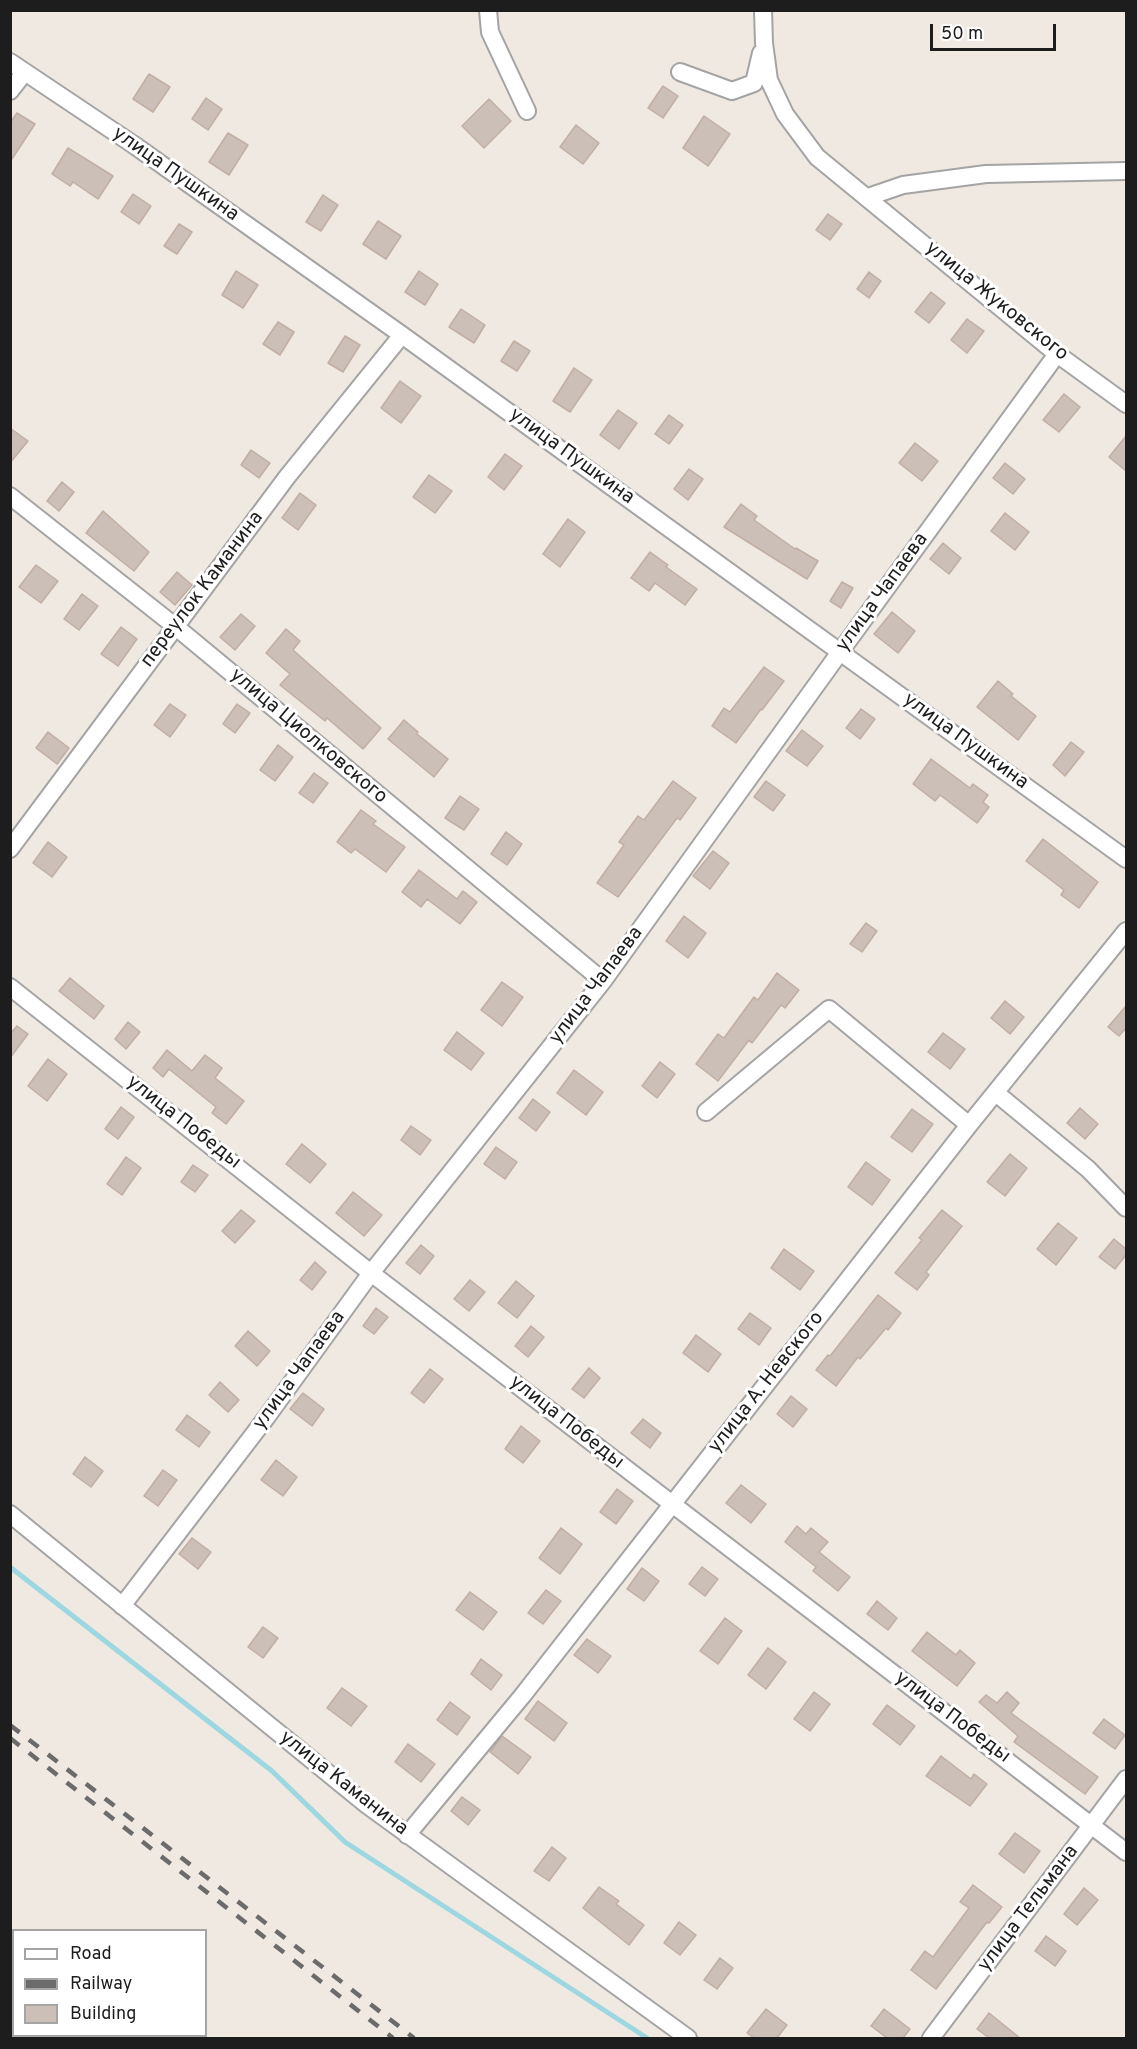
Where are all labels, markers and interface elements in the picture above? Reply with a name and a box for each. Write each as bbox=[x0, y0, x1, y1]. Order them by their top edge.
scale bar bbox=[933, 12, 1059, 50]
text: 50 m bbox=[941, 23, 983, 46]
street label: улица Пушкина bbox=[107, 122, 243, 228]
street label: улица Жуковского bbox=[920, 237, 1072, 367]
street label: улица Пушкина bbox=[504, 404, 638, 510]
street label: переулок Каманина bbox=[137, 507, 269, 673]
street label: улица Чапаева bbox=[832, 529, 934, 657]
street label: улица Циолковского bbox=[224, 664, 392, 810]
street label: улица Пушкина bbox=[898, 689, 1032, 795]
street label: улица Чапаева bbox=[545, 922, 649, 1050]
street label: улица Победы bbox=[121, 1071, 245, 1175]
street label: улица Чапаева bbox=[249, 1307, 351, 1435]
street label: улица А. Невского bbox=[704, 1307, 830, 1459]
street label: улица Победы bbox=[504, 1371, 628, 1475]
street label: улица Победы bbox=[889, 1667, 1015, 1769]
street label: улица Каманина bbox=[274, 1726, 412, 1842]
street label: улица Тельмана bbox=[974, 1841, 1084, 1977]
legend bbox=[12, 1929, 207, 2037]
text: Road bbox=[70, 1943, 112, 1966]
text: Railway bbox=[70, 1973, 132, 1996]
text: Building bbox=[70, 2003, 136, 2026]

